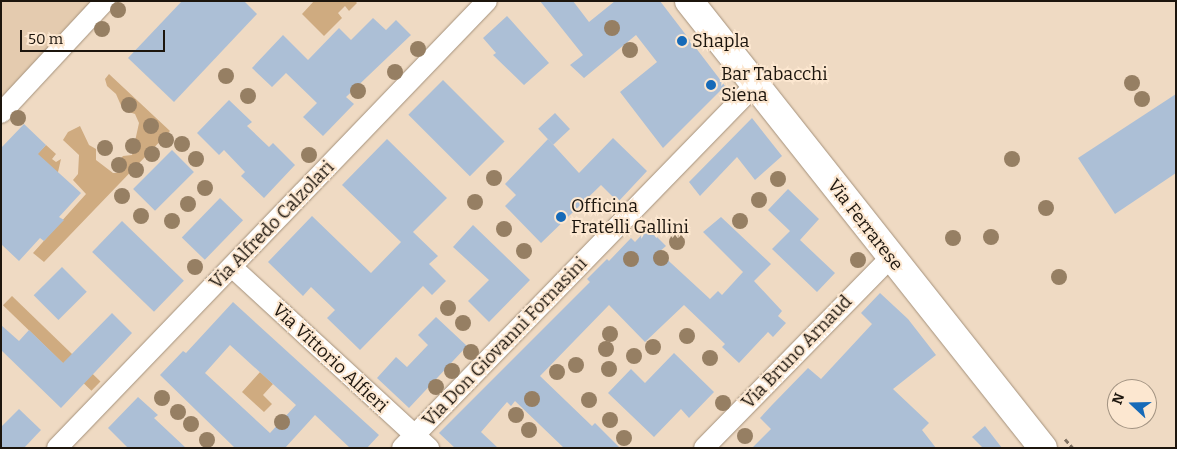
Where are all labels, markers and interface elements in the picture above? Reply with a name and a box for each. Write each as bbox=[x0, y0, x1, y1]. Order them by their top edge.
scale bar bbox=[22, 20, 168, 52]
text: 50 m bbox=[28, 30, 63, 48]
place label: Shapla bbox=[692, 30, 749, 52]
marker: Shapla bbox=[676, 35, 688, 47]
place label: Bar Tabacchi Siena bbox=[721, 64, 828, 106]
marker: Bar Tabacchi Siena bbox=[705, 79, 717, 91]
street label: Via Alfredo Calzolari bbox=[205, 156, 339, 294]
street label: Via Ferrarese bbox=[823, 175, 907, 275]
place label: Officina Fratelli Gallini bbox=[571, 196, 689, 238]
marker: Officina Fratelli Gallini bbox=[555, 211, 567, 223]
street label: Via Don Giovanni Fornasini bbox=[418, 253, 592, 431]
street label: Via Bruno Arnaud bbox=[737, 291, 857, 413]
street label: Via Vittorio Alfieri bbox=[268, 299, 392, 417]
north arrow bbox=[1107, 379, 1157, 429]
text: N bbox=[1109, 391, 1128, 407]

